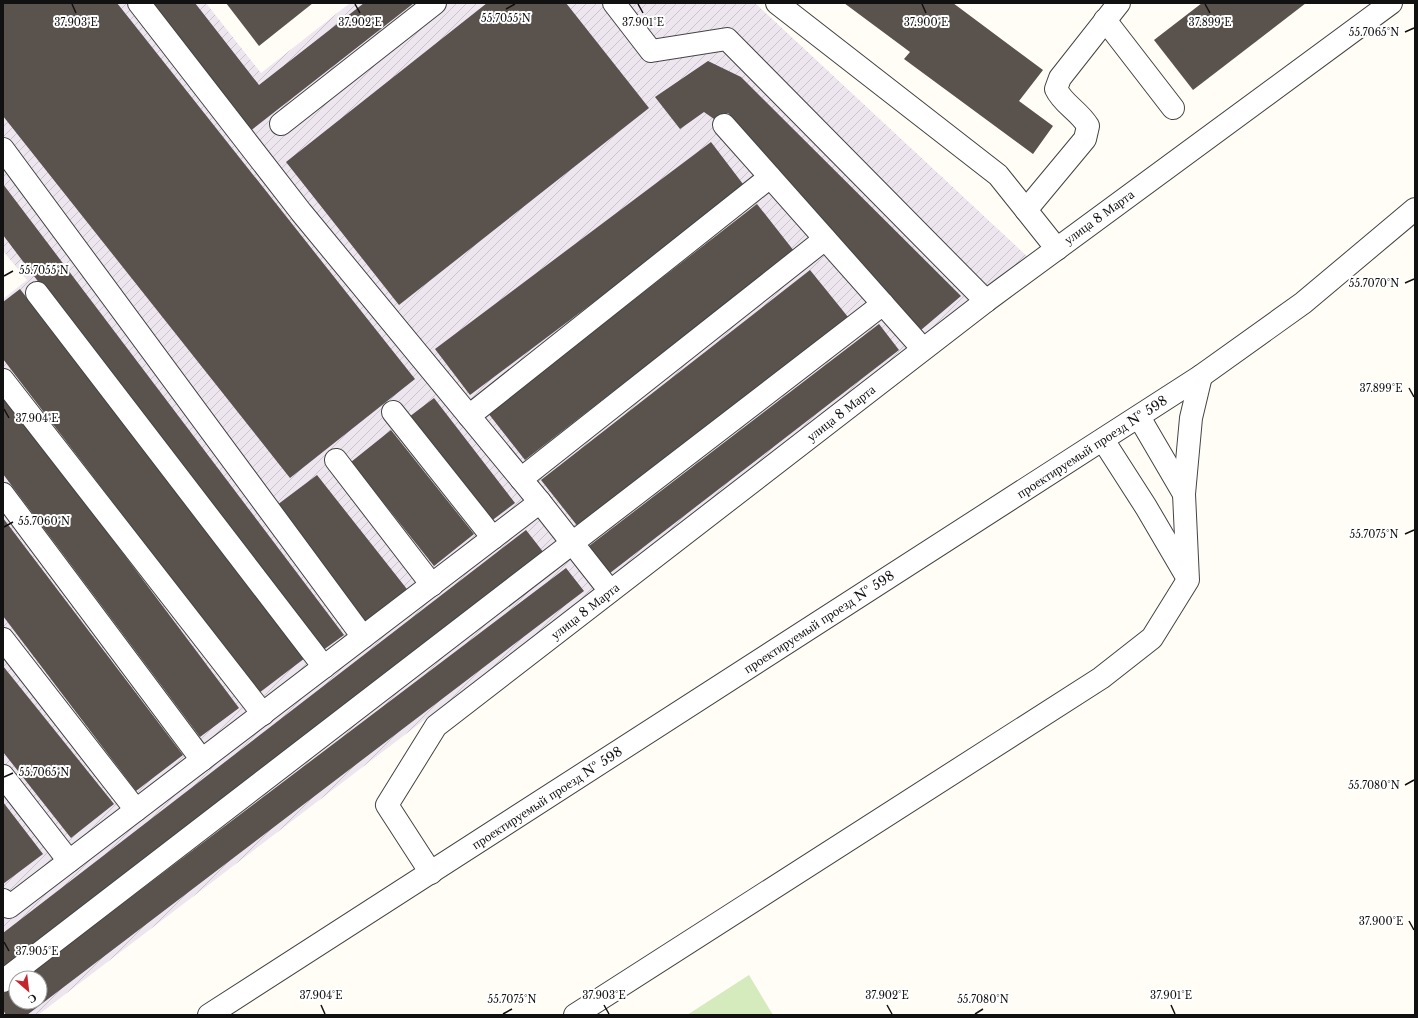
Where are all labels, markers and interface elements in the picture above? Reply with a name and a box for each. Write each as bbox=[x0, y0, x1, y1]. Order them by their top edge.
text: 55.7055°N bbox=[481, 12, 531, 25]
text: 37.903°E bbox=[54, 16, 98, 29]
text: 37.902°E bbox=[338, 16, 382, 29]
text: 37.901°E bbox=[622, 16, 664, 29]
text: 37.900°E bbox=[904, 16, 948, 29]
text: 37.899°E bbox=[1189, 16, 1231, 29]
text: 55.7065°N bbox=[1349, 26, 1399, 39]
street label: улица 8 Марта bbox=[1061, 186, 1138, 248]
text: 55.7055°N bbox=[19, 264, 69, 277]
text: 55.7070°N bbox=[1349, 277, 1399, 290]
street label: улица 8 Марта bbox=[803, 381, 879, 445]
text: 37.899°E bbox=[1360, 382, 1402, 395]
street label: проектируемый проезд № 598 bbox=[1014, 392, 1171, 502]
text: 37.904°E bbox=[15, 412, 59, 425]
text: 55.7060°N bbox=[18, 515, 70, 528]
text: 55.7075°N bbox=[1350, 528, 1399, 541]
street label: проектируемый проезд № 598 bbox=[741, 567, 898, 677]
street label: улица 8 Марта bbox=[547, 579, 623, 643]
street label: проектируемый проезд № 598 bbox=[469, 743, 626, 853]
text: 55.7065°N bbox=[19, 766, 69, 779]
text: 55.7080°N bbox=[1348, 779, 1400, 792]
text: 37.900°E bbox=[1359, 915, 1403, 928]
text: 37.905°E bbox=[15, 945, 59, 958]
north arrow bbox=[8, 970, 48, 1010]
text: 37.904°E bbox=[299, 989, 343, 1002]
text: 37.903°E bbox=[582, 989, 626, 1002]
text: 37.902°E bbox=[865, 989, 909, 1002]
text: 37.901°E bbox=[1150, 989, 1192, 1002]
text: С bbox=[26, 991, 39, 1007]
text: 55.7075°N bbox=[488, 993, 537, 1006]
text: 55.7080°N bbox=[957, 993, 1009, 1006]

